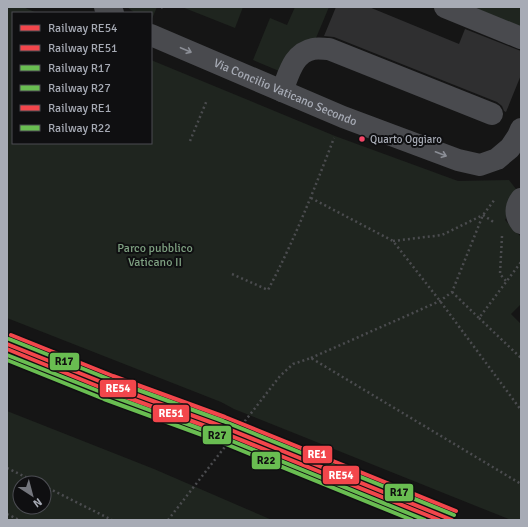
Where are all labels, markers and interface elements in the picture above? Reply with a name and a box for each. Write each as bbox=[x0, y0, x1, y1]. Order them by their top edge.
legend bbox=[12, 12, 152, 144]
text: Railway RE54 bbox=[48, 21, 118, 36]
text: Railway RE51 bbox=[48, 41, 118, 56]
one-way arrow bbox=[180, 47, 192, 54]
street label: Via Concilio Vaticano Secondo bbox=[211, 56, 359, 130]
text: Railway R17 bbox=[48, 61, 111, 76]
text: Railway R27 bbox=[48, 81, 111, 96]
text: Railway RE1 bbox=[48, 101, 111, 116]
text: Railway R22 bbox=[48, 121, 111, 136]
place label: Quarto Oggiaro bbox=[370, 133, 442, 146]
marker: Quarto Oggiaro bbox=[357, 134, 367, 144]
one-way arrow bbox=[435, 150, 447, 158]
park label: Parco pubblico Vaticano II bbox=[117, 241, 193, 270]
line badge: R17 bbox=[49, 352, 80, 371]
text: R17 bbox=[55, 355, 73, 368]
line badge: RE54 bbox=[99, 379, 137, 398]
text: RE54 bbox=[106, 382, 131, 395]
line badge: RE51 bbox=[152, 404, 190, 423]
text: RE51 bbox=[159, 407, 184, 420]
line badge: R27 bbox=[202, 425, 232, 445]
text: R27 bbox=[208, 429, 226, 442]
line badge: RE1 bbox=[302, 445, 333, 464]
text: RE1 bbox=[307, 448, 327, 461]
line badge: R22 bbox=[251, 451, 281, 470]
text: R22 bbox=[257, 454, 275, 467]
line badge: RE54 bbox=[322, 465, 360, 485]
text: RE54 bbox=[329, 469, 354, 482]
north arrow bbox=[12, 475, 52, 515]
line badge: R17 bbox=[384, 483, 414, 502]
text: R17 bbox=[390, 486, 408, 499]
text: N bbox=[31, 495, 45, 510]

